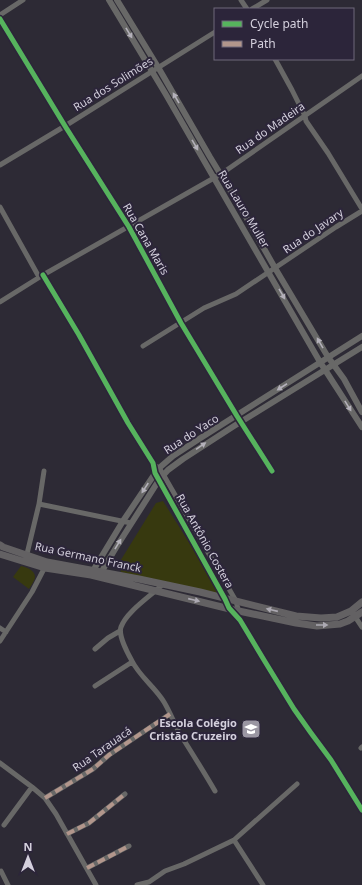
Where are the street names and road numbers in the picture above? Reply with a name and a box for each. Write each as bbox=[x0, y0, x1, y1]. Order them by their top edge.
street label: Rua dos Solimões bbox=[70, 53, 155, 114]
street label: Rua do Madeira bbox=[232, 98, 307, 157]
street label: Rua Lauro Muller bbox=[215, 167, 274, 251]
street label: Rua Cana Maris bbox=[120, 200, 173, 277]
street label: Rua do Javary bbox=[279, 205, 346, 256]
street label: Rua do Yaco bbox=[160, 410, 221, 457]
street label: Rua Antônio Costera bbox=[173, 491, 238, 591]
street label: Rua Germano Franck bbox=[34, 538, 143, 575]
street label: Rua Tarauacá bbox=[69, 723, 134, 775]

